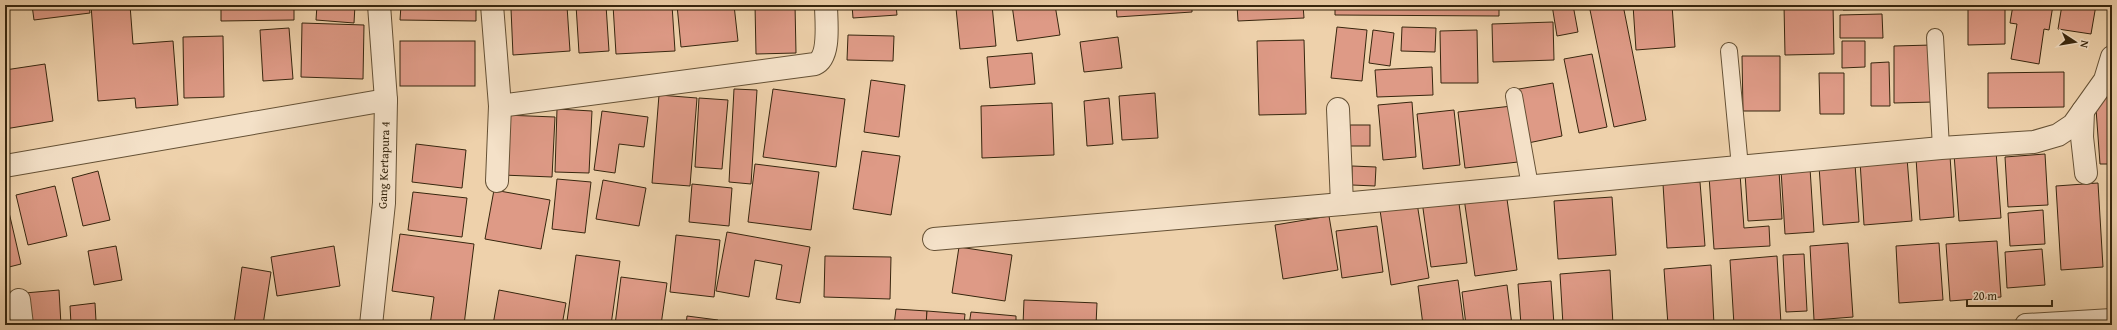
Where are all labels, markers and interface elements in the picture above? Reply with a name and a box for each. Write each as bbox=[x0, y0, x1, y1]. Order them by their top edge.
north arrow bbox=[2055, 22, 2095, 62]
text: N bbox=[2076, 39, 2093, 50]
street label: Gang Kertapura 4 bbox=[373, 121, 394, 209]
scale bar bbox=[1967, 282, 2052, 308]
text: 20 m bbox=[1973, 287, 1997, 304]

